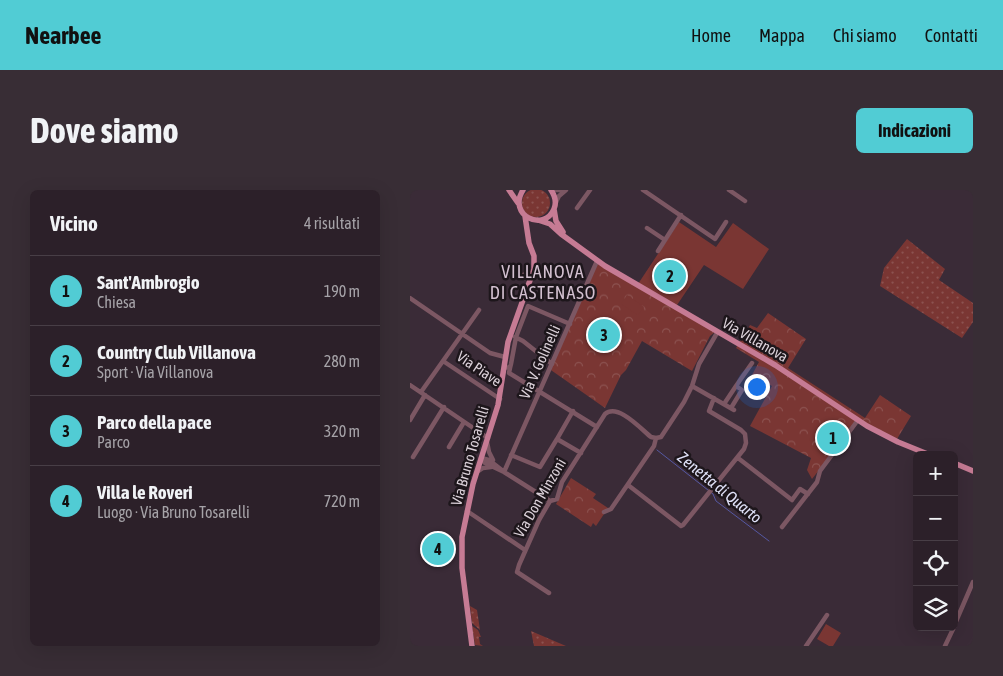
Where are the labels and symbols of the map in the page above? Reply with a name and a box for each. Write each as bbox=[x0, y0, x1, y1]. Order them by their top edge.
pin: 2 bbox=[654, 257, 686, 295]
district label: VILLANOVA DI CASTENASO bbox=[490, 261, 596, 303]
street label: Via Villanova bbox=[719, 314, 791, 365]
pin: 3 bbox=[588, 316, 620, 354]
street label: Via V. Golinelli bbox=[516, 322, 563, 401]
street label: Via Piave bbox=[454, 348, 505, 390]
your location bbox=[744, 374, 770, 400]
street label: Via Bruno Tosarelli bbox=[447, 404, 492, 508]
pin: 1 bbox=[817, 419, 849, 457]
water label: Zenetta di Quarto bbox=[674, 448, 766, 526]
street label: Via Don Minzoni bbox=[510, 455, 569, 540]
pin: 4 bbox=[422, 530, 454, 568]

